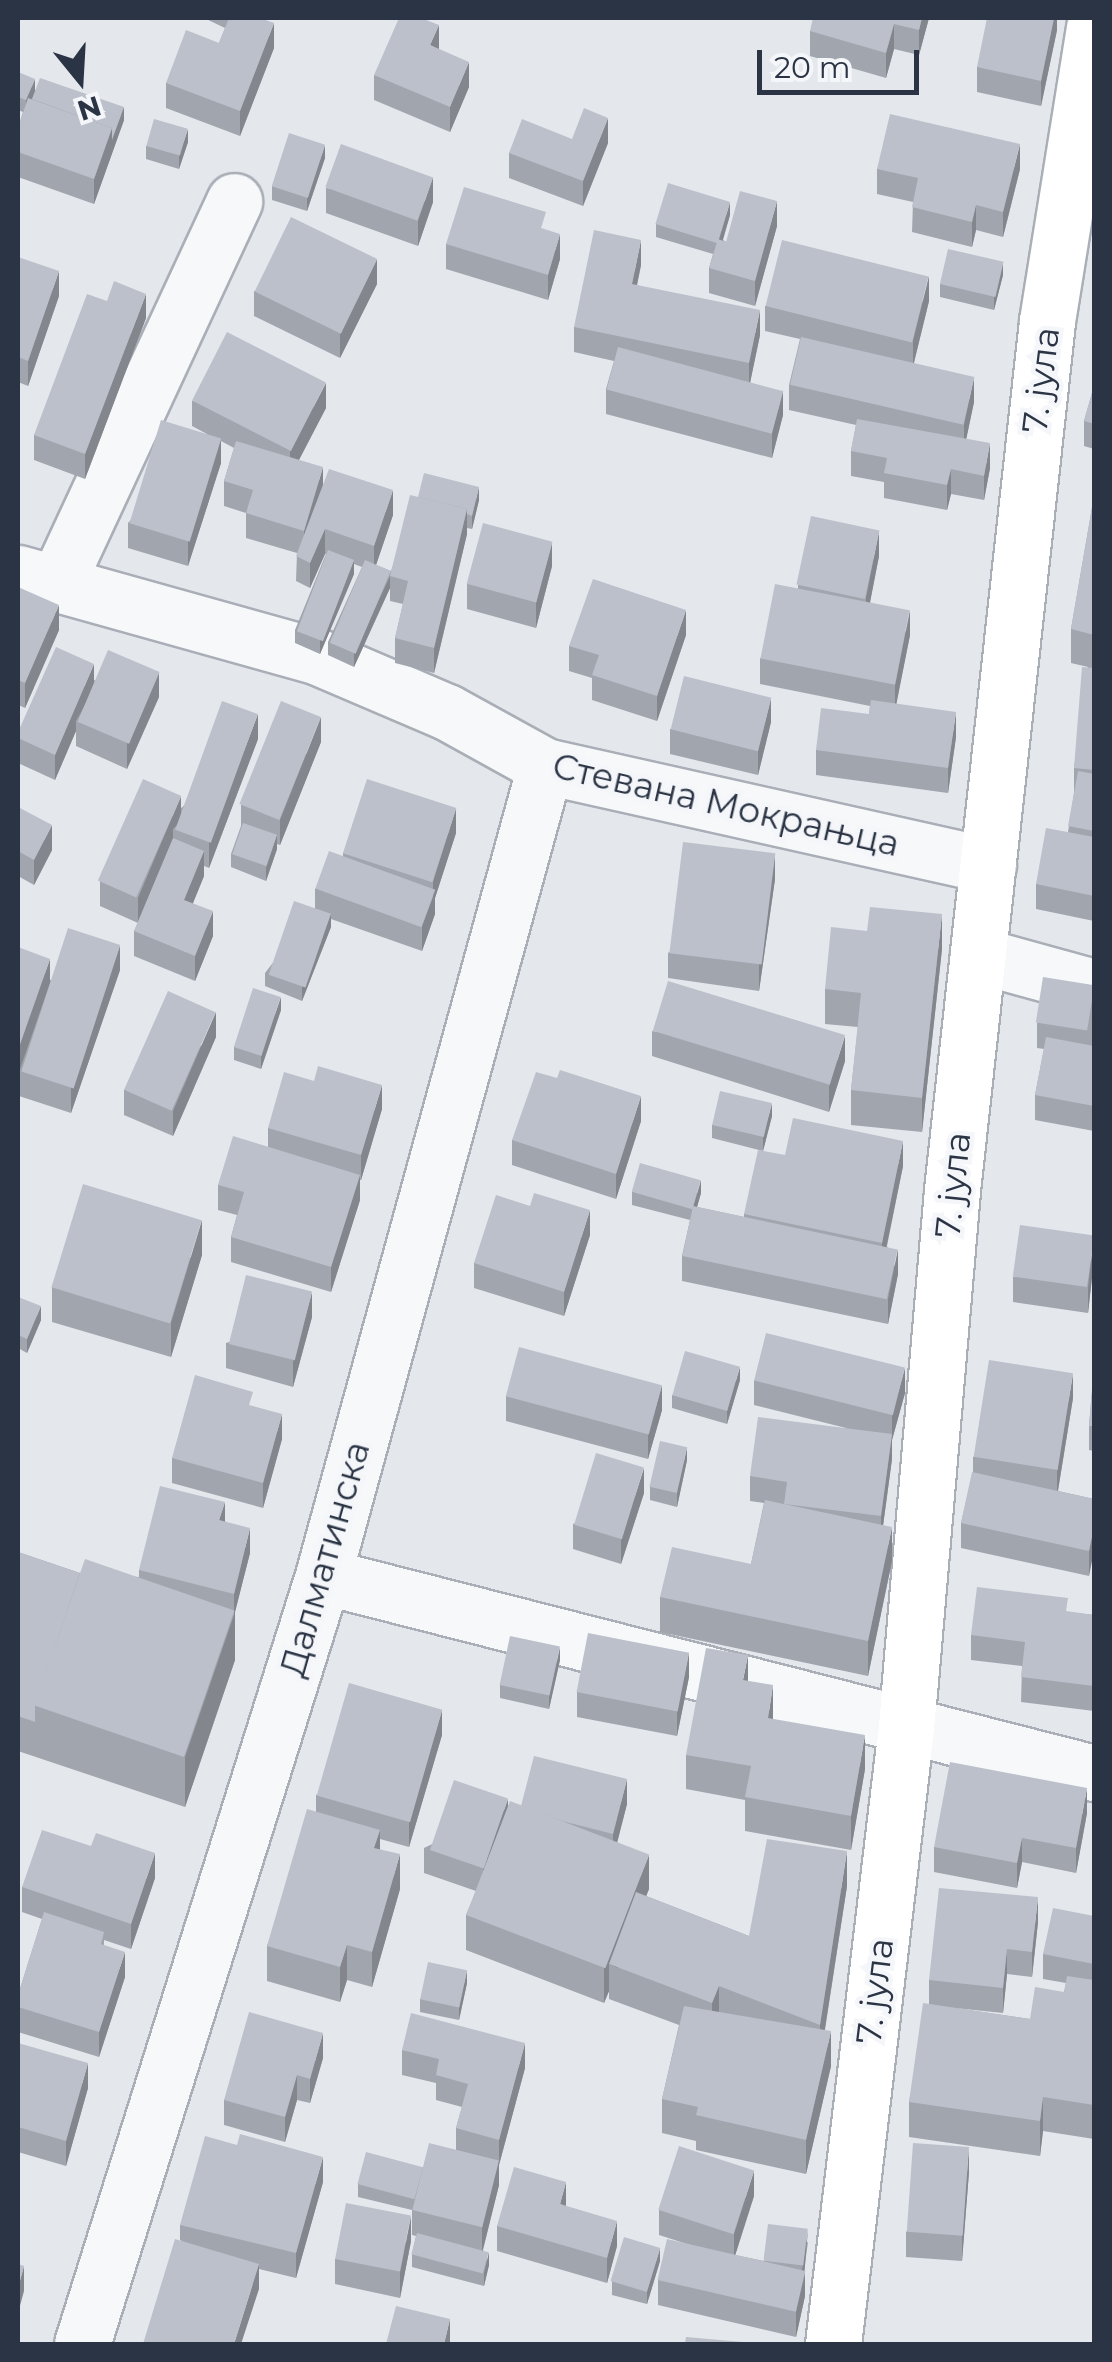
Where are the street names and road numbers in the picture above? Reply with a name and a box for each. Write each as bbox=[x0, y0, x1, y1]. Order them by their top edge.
street label: 7. јула bbox=[1014, 325, 1068, 435]
street label: Стевана Мокрањца bbox=[548, 745, 904, 865]
street label: 7. јула bbox=[927, 1130, 979, 1240]
street label: Далматинска bbox=[271, 1437, 379, 1681]
street label: 7. јула bbox=[848, 1936, 902, 2046]

